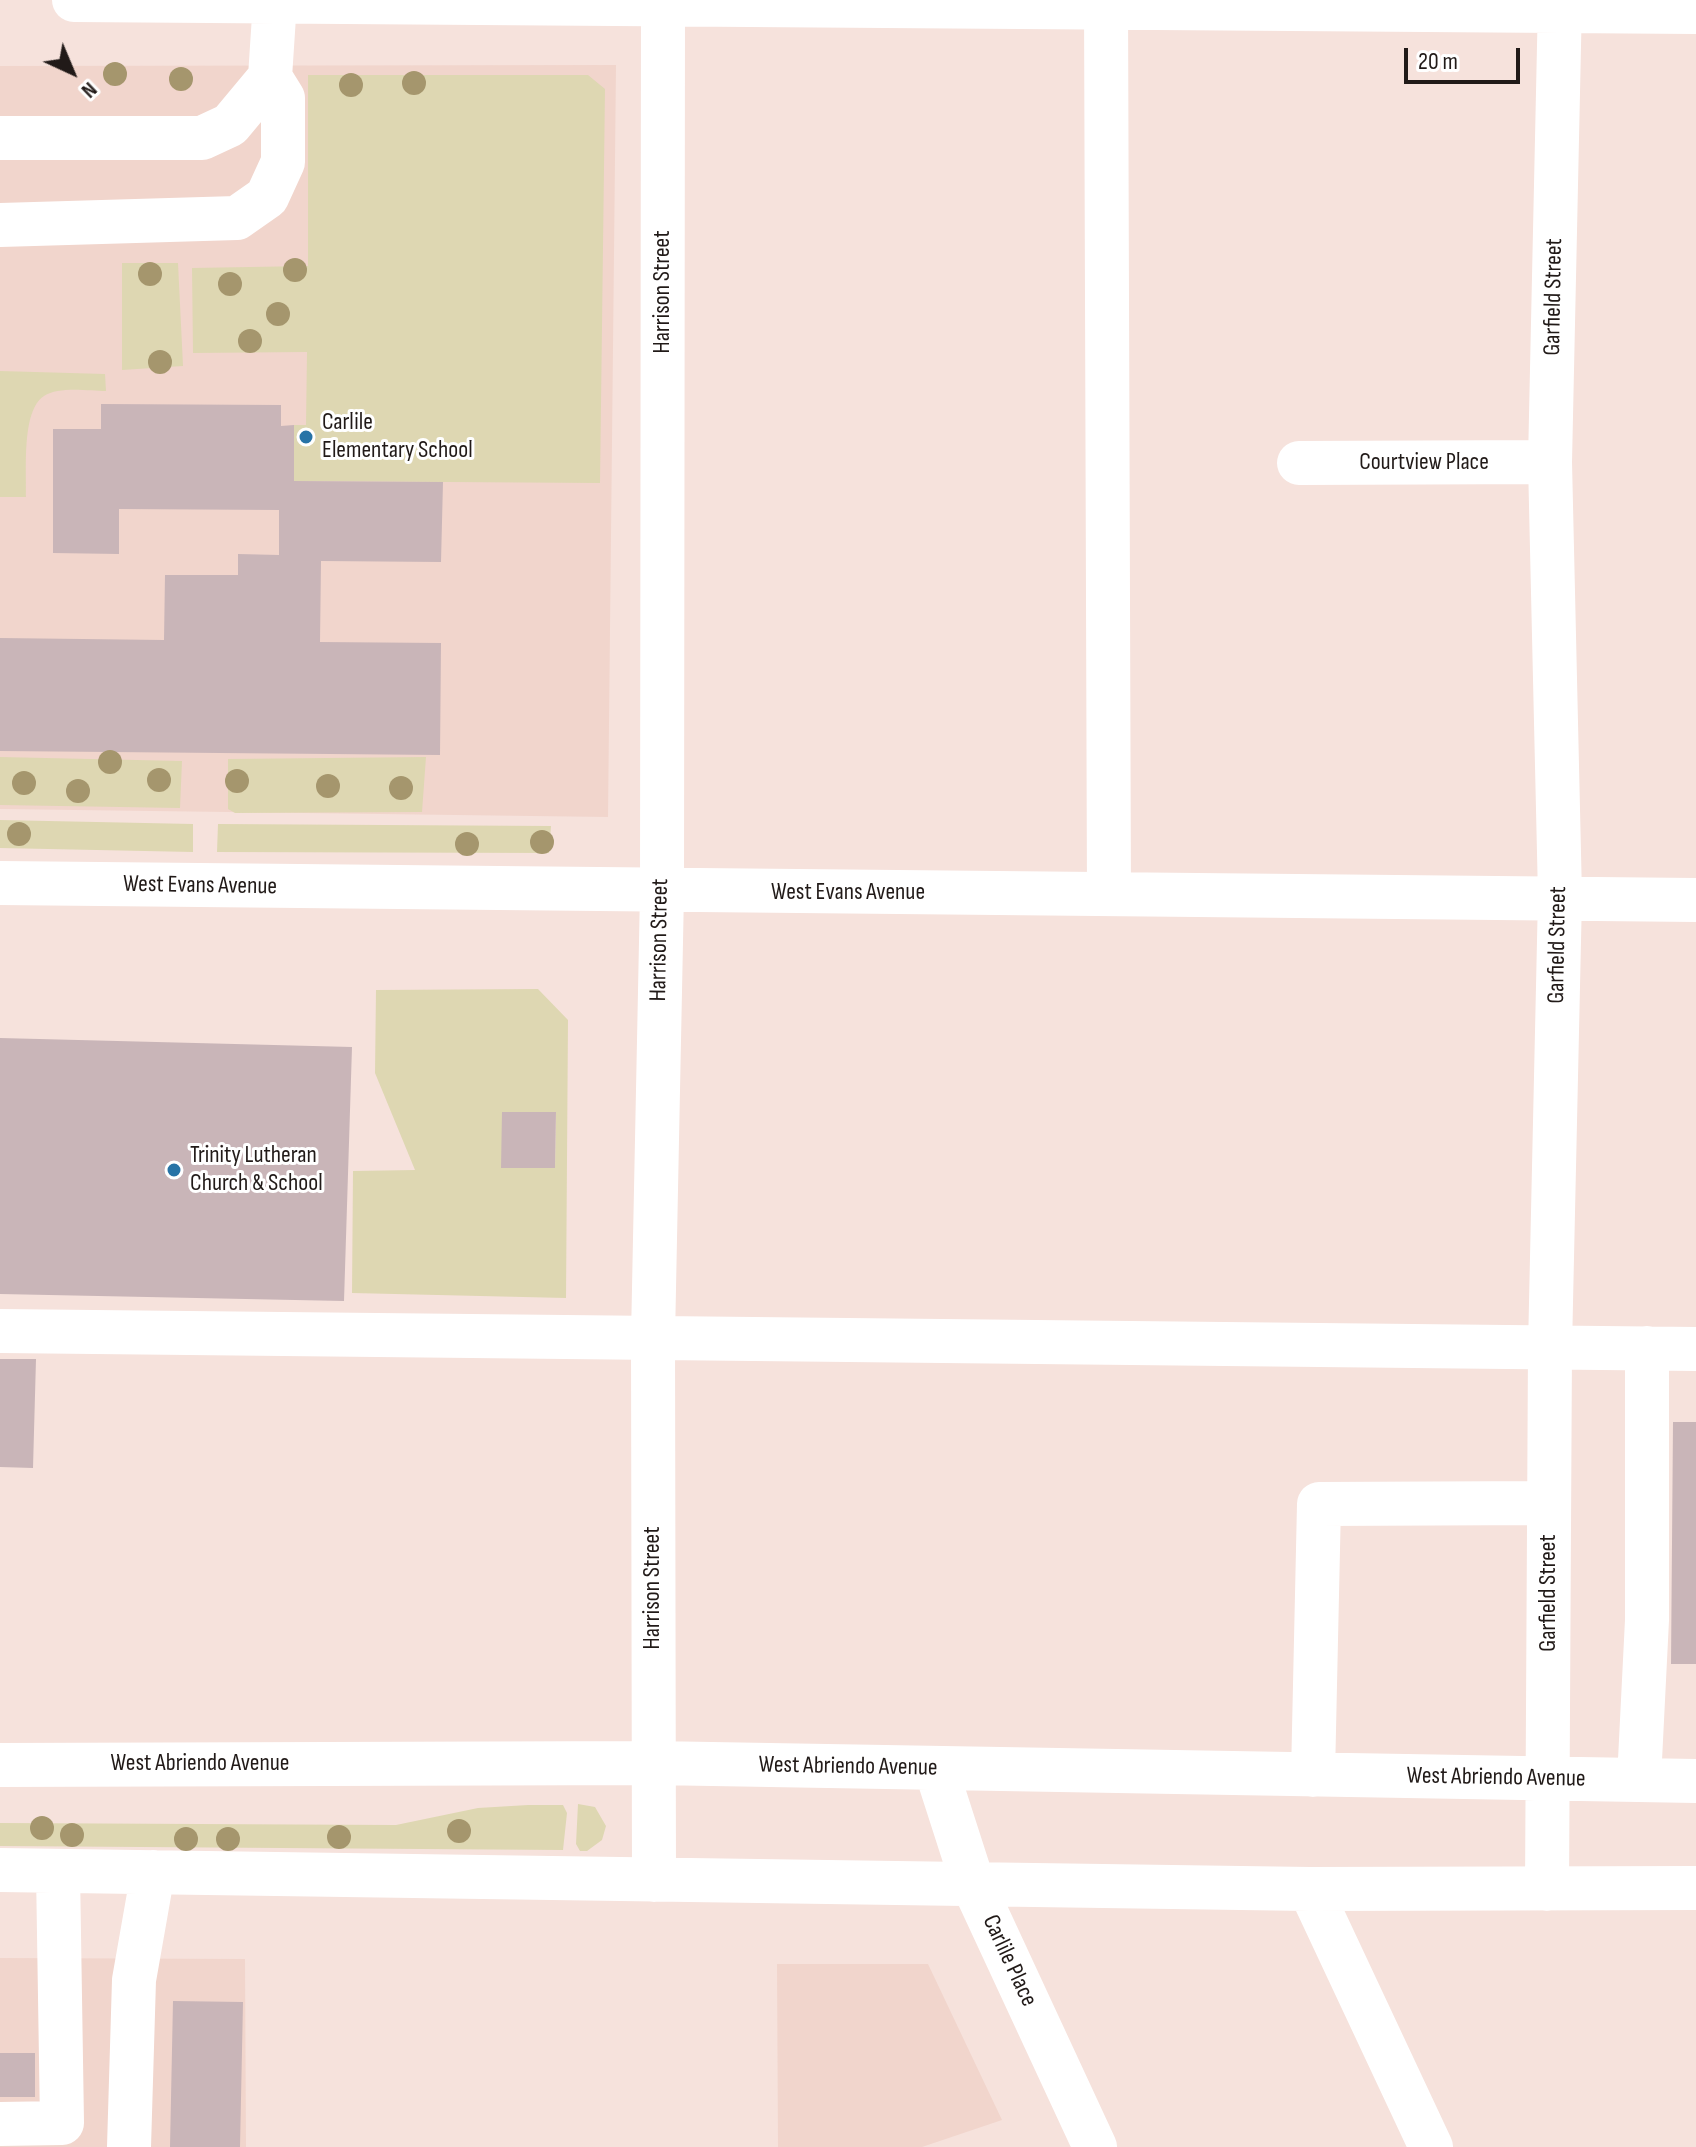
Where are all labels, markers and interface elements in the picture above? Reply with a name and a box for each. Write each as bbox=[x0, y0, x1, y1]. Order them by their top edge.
north arrow bbox=[32, 32, 112, 112]
scale bar bbox=[1408, 32, 1524, 82]
text: 20 m bbox=[1418, 47, 1458, 76]
text: N bbox=[75, 76, 103, 103]
street label: Harrison Street bbox=[649, 231, 677, 353]
street label: Garfield Street bbox=[1539, 238, 1569, 356]
place label: Carlile Elementary School bbox=[322, 409, 473, 465]
marker: Carlile Elementary School bbox=[297, 428, 315, 446]
street label: Courtview Place bbox=[1359, 449, 1489, 477]
street label: West Evans Avenue bbox=[123, 870, 277, 902]
street label: Harrison Street bbox=[645, 878, 675, 1002]
street label: West Evans Avenue bbox=[771, 879, 925, 907]
street label: Garfield Street bbox=[1543, 886, 1573, 1004]
place label: Trinity Lutheran Church & School bbox=[190, 1142, 323, 1198]
marker: Trinity Lutheran Church & School bbox=[165, 1161, 183, 1179]
street label: Harrison Street bbox=[639, 1527, 667, 1649]
street label: Garfield Street bbox=[1535, 1534, 1563, 1652]
street label: West Abriendo Avenue bbox=[111, 1750, 289, 1778]
street label: West Abriendo Avenue bbox=[758, 1751, 938, 1783]
street label: West Abriendo Avenue bbox=[1406, 1762, 1586, 1794]
street label: Carlile Place bbox=[975, 1911, 1043, 2011]

